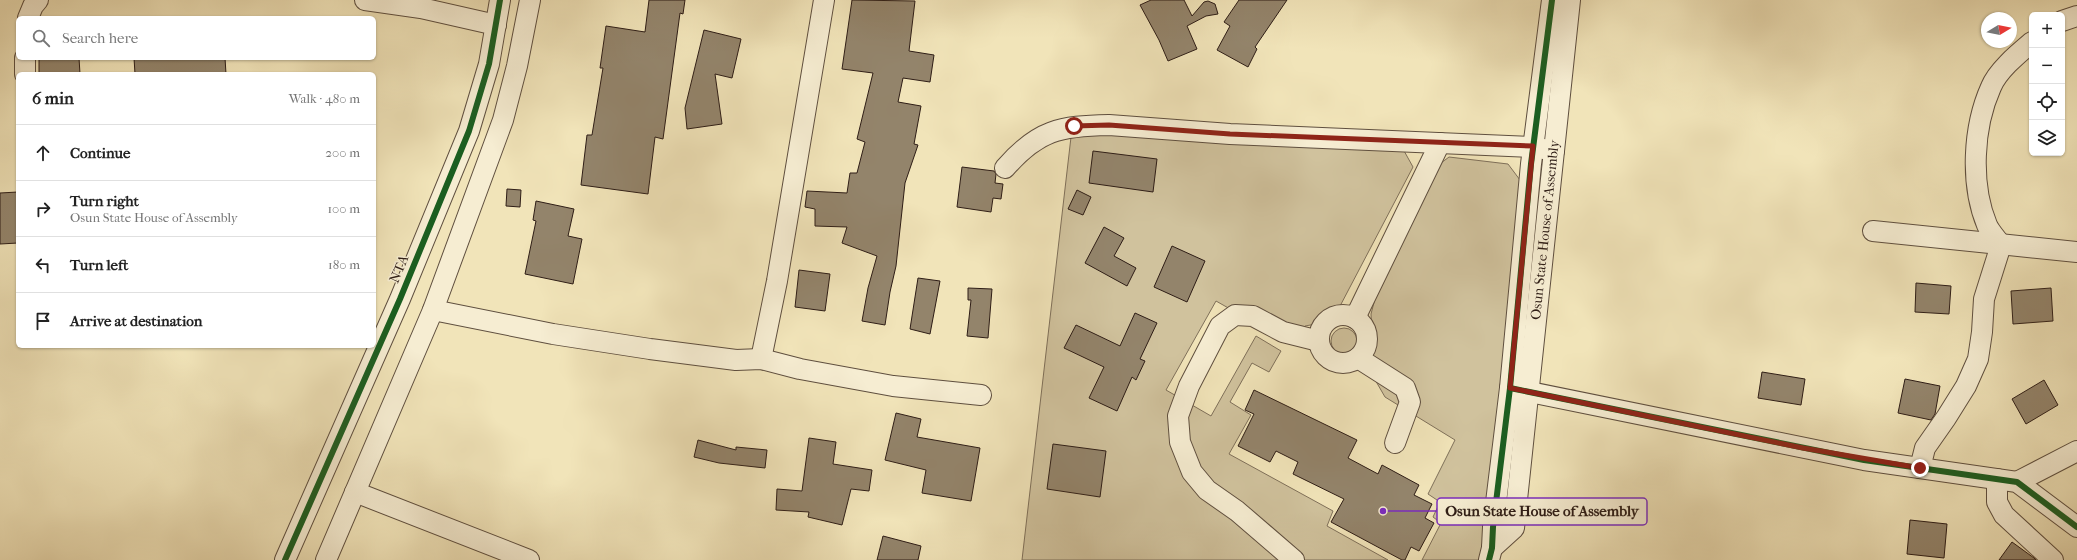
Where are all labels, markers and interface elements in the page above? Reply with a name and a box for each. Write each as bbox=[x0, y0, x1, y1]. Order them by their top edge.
north arrow bbox=[1981, 12, 2017, 48]
map controls bbox=[2029, 12, 2065, 156]
button: + bbox=[2029, 12, 2065, 48]
search box bbox=[16, 16, 376, 60]
icon: search bbox=[30, 27, 52, 49]
text: Search here bbox=[62, 29, 138, 47]
button: − bbox=[2029, 48, 2065, 84]
button: locate bbox=[2029, 84, 2065, 120]
text: 6 min bbox=[32, 88, 74, 108]
text: Walk · 480 m bbox=[289, 91, 360, 106]
route start bbox=[1065, 117, 1083, 135]
button: layers bbox=[2029, 120, 2065, 156]
street label: Osun State House of Assembly bbox=[1527, 139, 1563, 321]
icon: ahead bbox=[32, 142, 54, 164]
text: Continue bbox=[70, 144, 130, 162]
text: 200 m bbox=[325, 145, 360, 160]
text: Turn right bbox=[70, 192, 139, 210]
icon: right bbox=[32, 198, 54, 220]
text: 100 m bbox=[327, 201, 360, 216]
text: Osun State House of Assembly bbox=[70, 210, 238, 225]
street label: NTA bbox=[386, 252, 413, 286]
icon: left bbox=[32, 254, 54, 276]
text: Turn left bbox=[70, 256, 128, 274]
text: 180 m bbox=[328, 257, 360, 272]
icon: arrive bbox=[32, 310, 54, 332]
text: Arrive at destination bbox=[70, 312, 202, 330]
route end bbox=[1911, 459, 1929, 477]
callout: Osun State House of Assembly bbox=[1437, 498, 1647, 525]
text: Osun State House of Assembly bbox=[1445, 502, 1640, 520]

